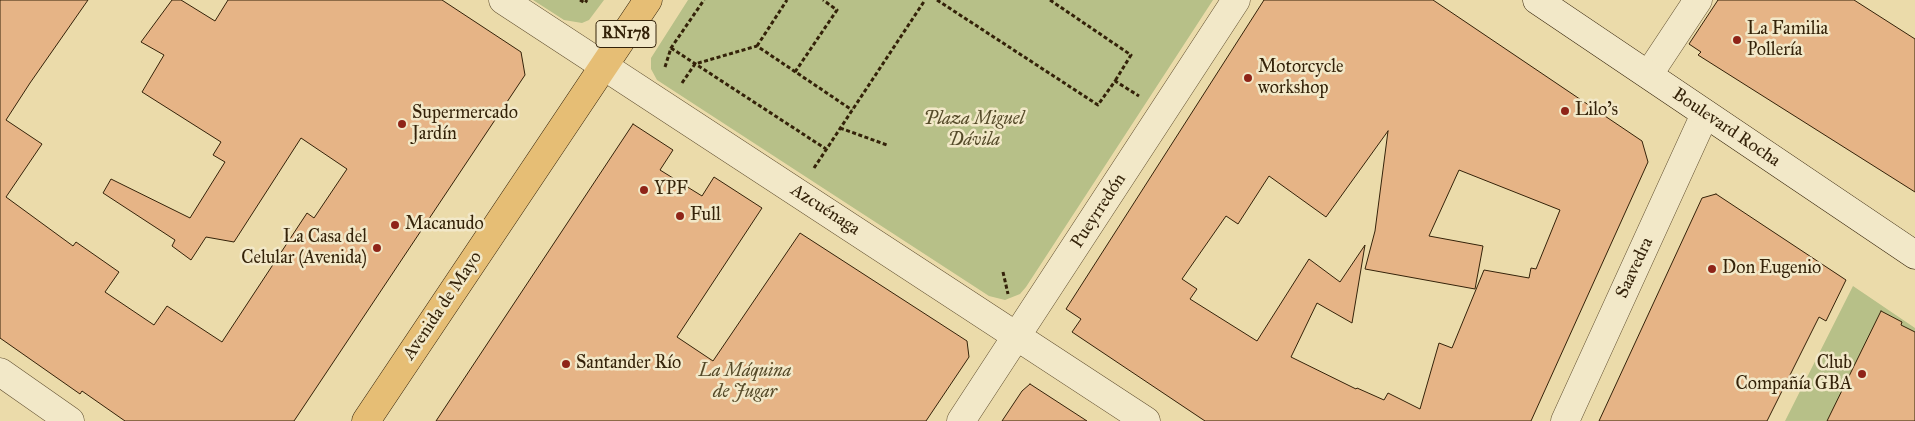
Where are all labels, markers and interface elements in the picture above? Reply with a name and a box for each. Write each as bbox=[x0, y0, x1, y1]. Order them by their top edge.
place label: La Familia Pollería bbox=[1747, 19, 1828, 62]
road number: RN178 bbox=[596, 20, 656, 48]
marker: La Familia Pollería bbox=[1731, 34, 1743, 46]
place label: Motorcycle workshop bbox=[1258, 57, 1344, 100]
marker: Motorcycle workshop bbox=[1242, 72, 1254, 84]
street label: Boulevard Rocha bbox=[1668, 84, 1784, 172]
place label: Lilo's bbox=[1575, 100, 1618, 122]
place label: Supermercado Jardín bbox=[412, 103, 518, 146]
marker: Lilo's bbox=[1559, 105, 1571, 117]
park label: Plaza Miguel Dávila bbox=[924, 109, 1024, 152]
marker: Supermercado Jardín bbox=[396, 118, 408, 130]
street label: Pueyrredón bbox=[1067, 170, 1131, 252]
place label: YPF bbox=[654, 179, 688, 201]
street label: Azcuénaga bbox=[786, 180, 864, 240]
marker: YPF bbox=[638, 184, 650, 196]
place label: Full bbox=[690, 205, 721, 227]
marker: Full bbox=[674, 210, 686, 222]
place label: Macanudo bbox=[405, 214, 484, 236]
marker: Macanudo bbox=[389, 219, 401, 231]
place label: La Casa del Celular (Avenida) bbox=[241, 227, 367, 270]
street label: Saavedra bbox=[1612, 234, 1658, 302]
marker: La Casa del Celular (Avenida) bbox=[371, 242, 383, 254]
street label: Avenida de Mayo bbox=[399, 248, 487, 364]
place label: Don Eugenio bbox=[1722, 258, 1821, 280]
marker: Don Eugenio bbox=[1706, 263, 1718, 275]
place label: Santander Río bbox=[576, 353, 681, 375]
place label: Club Compañía GBA bbox=[1736, 353, 1852, 396]
marker: Santander Río bbox=[560, 358, 572, 370]
park label: La Máquina de Jugar bbox=[699, 361, 791, 404]
marker: Club Compañía GBA bbox=[1856, 368, 1868, 380]

